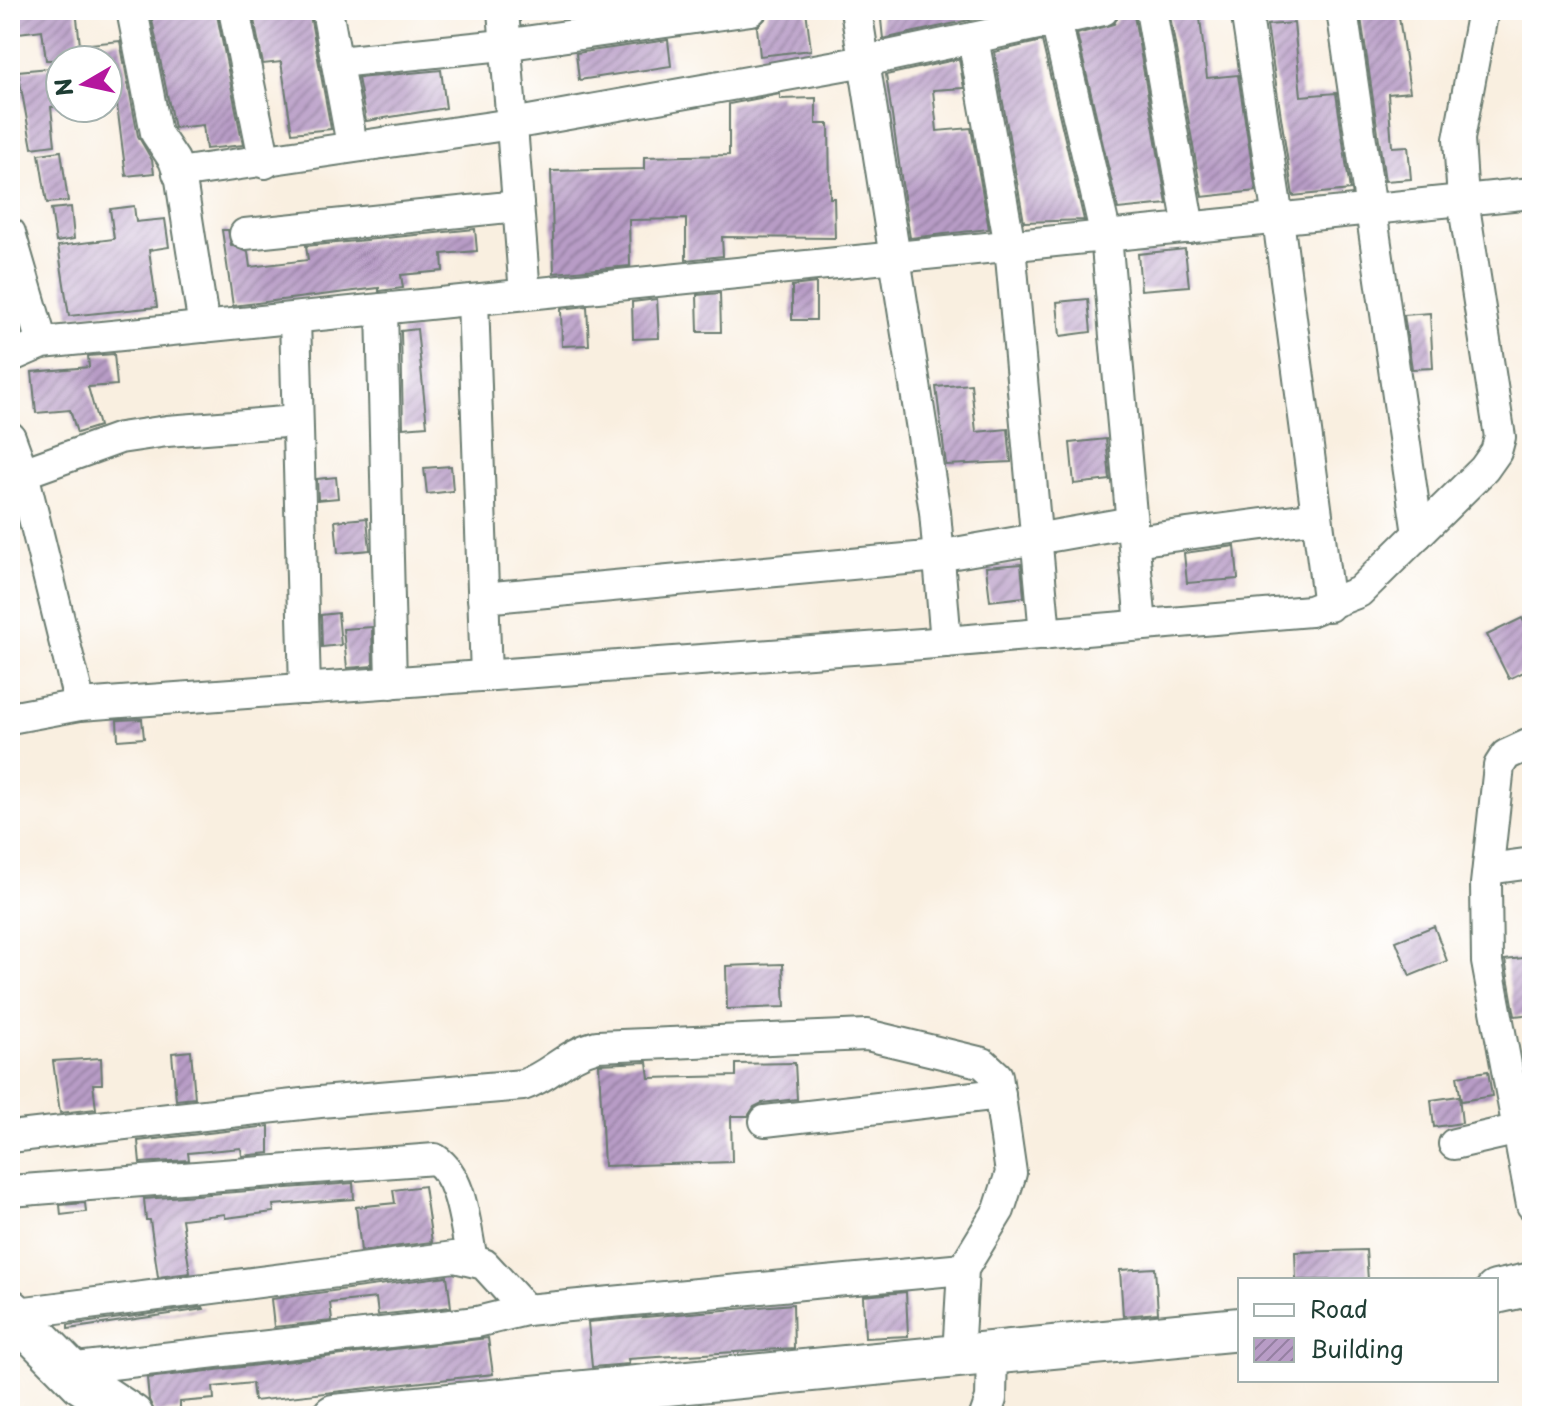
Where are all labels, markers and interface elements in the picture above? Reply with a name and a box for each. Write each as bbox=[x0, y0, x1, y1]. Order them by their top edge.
north arrow bbox=[44, 44, 124, 124]
text: N bbox=[45, 76, 80, 99]
legend bbox=[1238, 1278, 1498, 1382]
text: Road bbox=[1310, 1290, 1368, 1326]
text: Building bbox=[1310, 1330, 1404, 1366]

